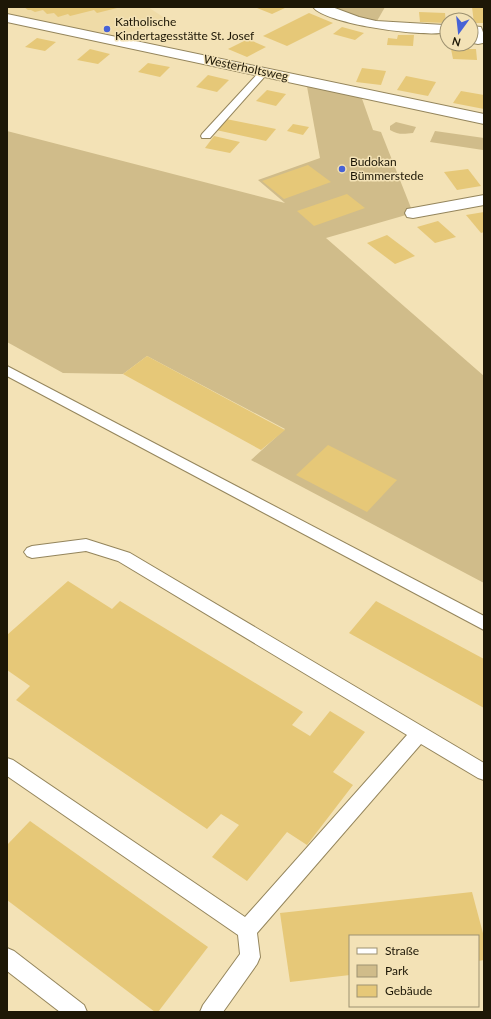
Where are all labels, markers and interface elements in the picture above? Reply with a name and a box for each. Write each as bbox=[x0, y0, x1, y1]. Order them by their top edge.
north arrow bbox=[439, 12, 479, 52]
place label: Katholische Kindertagesstätte St. Josef bbox=[115, 14, 255, 43]
marker: Katholische Kindertagesstätte St. Josef bbox=[102, 24, 112, 34]
text: N bbox=[451, 35, 462, 50]
street label: Westerholtsweg bbox=[202, 51, 290, 84]
place label: Budokan Bümmerstede bbox=[350, 154, 424, 183]
marker: Budokan Bümmerstede bbox=[337, 164, 347, 174]
legend bbox=[349, 935, 479, 1007]
text: Straße bbox=[385, 943, 419, 958]
text: Park bbox=[385, 963, 409, 978]
text: Gebäude bbox=[385, 983, 432, 998]

